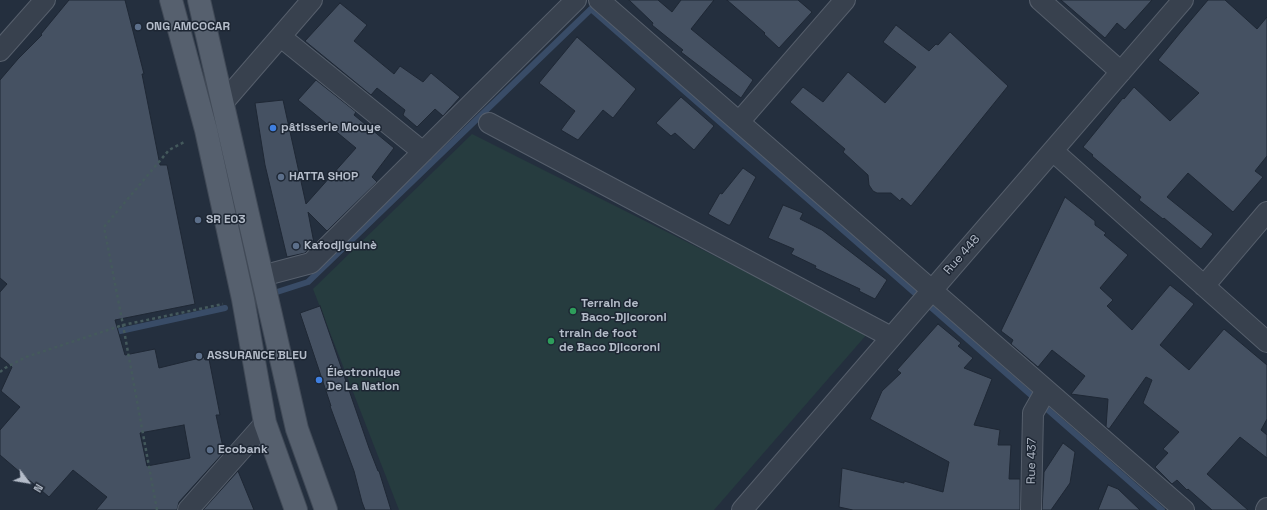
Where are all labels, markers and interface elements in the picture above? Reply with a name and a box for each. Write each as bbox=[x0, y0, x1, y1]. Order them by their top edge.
place label: ONG AMCOCAR bbox=[146, 20, 230, 34]
marker: ONG AMCOCAR bbox=[133, 22, 143, 32]
place label: pâtisserie Mouye bbox=[281, 121, 381, 135]
marker: pâtisserie Mouye bbox=[268, 123, 278, 133]
place label: HATTA SHOP bbox=[289, 170, 358, 184]
marker: HATTA SHOP bbox=[276, 172, 286, 182]
place label: SR E03 bbox=[206, 213, 246, 227]
marker: SR E03 bbox=[193, 215, 203, 225]
street label: Rue 448 bbox=[941, 232, 983, 278]
place label: Kafodjiguinè bbox=[304, 239, 377, 253]
marker: Kafodjiguinè bbox=[291, 241, 301, 251]
place label: Terrain de Baco-Djicoroni bbox=[581, 297, 667, 325]
marker: Terrain de Baco-Djicoroni bbox=[568, 306, 578, 316]
place label: trrain de foot de Baco Djicoroni bbox=[559, 327, 660, 355]
marker: trrain de foot de Baco Djicoroni bbox=[546, 336, 556, 346]
place label: ASSURANCE BLEU bbox=[207, 349, 307, 363]
marker: ASSURANCE BLEU bbox=[194, 351, 204, 361]
place label: Électronique De La Nation bbox=[327, 366, 401, 394]
marker: Électronique De La Nation bbox=[314, 375, 324, 385]
street label: Rue 437 bbox=[1024, 438, 1040, 484]
place label: Ecobank bbox=[218, 443, 268, 457]
marker: Ecobank bbox=[205, 445, 215, 455]
north arrow bbox=[8, 462, 48, 502]
text: N bbox=[30, 481, 46, 495]

